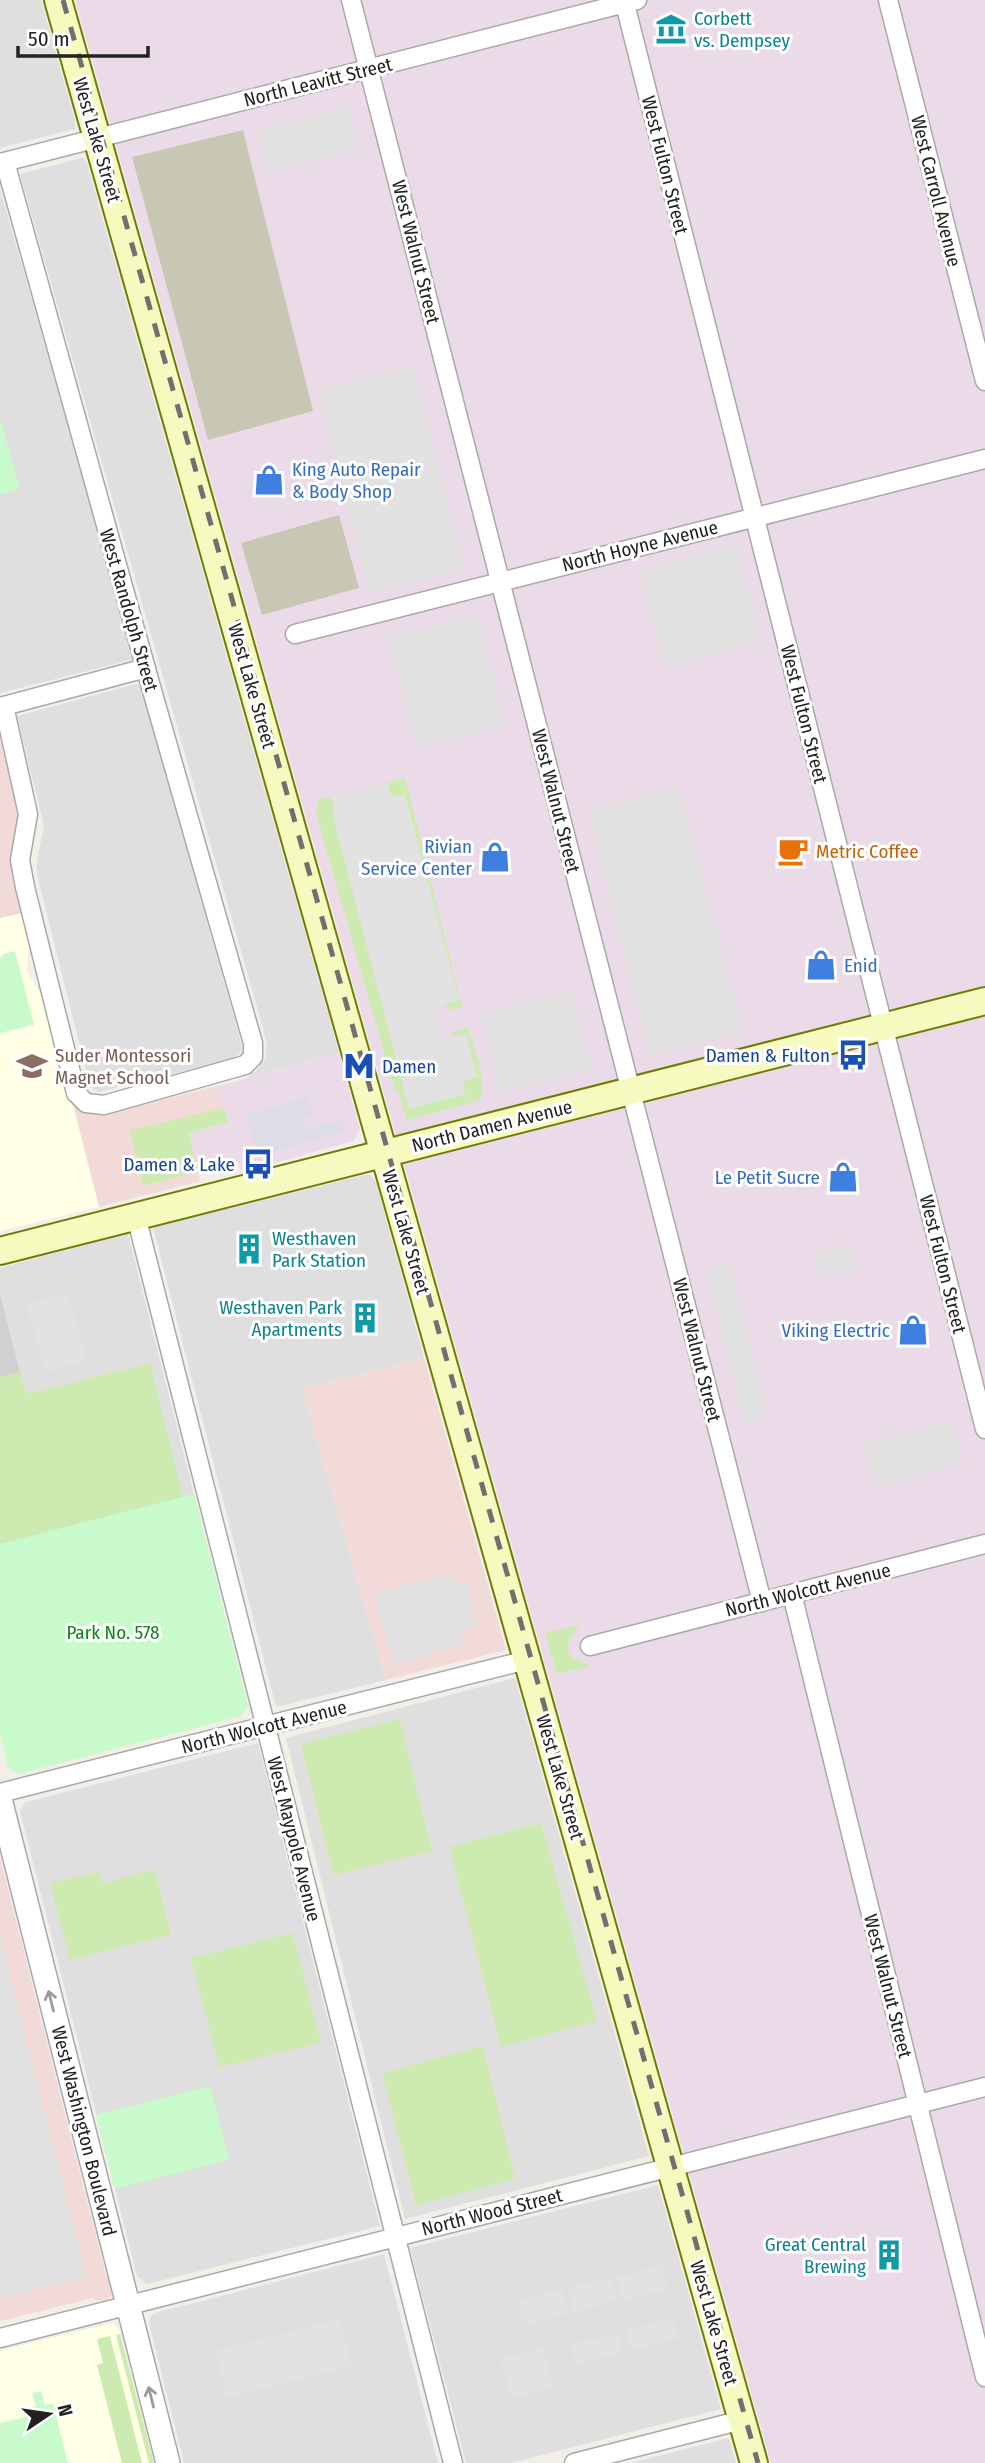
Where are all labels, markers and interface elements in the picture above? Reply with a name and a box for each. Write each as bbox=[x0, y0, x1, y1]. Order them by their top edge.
place label: Corbett vs. Dempsey bbox=[694, 7, 790, 52]
museum icon: Corbett vs. Dempsey bbox=[654, 12, 688, 46]
scale bar bbox=[18, 14, 147, 58]
text: 50 m bbox=[28, 26, 70, 52]
street label: North Leavitt Street bbox=[241, 52, 395, 112]
street label: West Lake Street bbox=[68, 75, 126, 206]
street label: West Fulton Street bbox=[637, 93, 694, 237]
street label: West Carroll Avenue bbox=[906, 113, 966, 269]
street label: West Walnut Street bbox=[387, 178, 445, 327]
place label: King Auto Repair & Body Shop bbox=[292, 458, 421, 503]
shop icon: King Auto Repair & Body Shop bbox=[252, 463, 286, 497]
street label: North Hoyne Avenue bbox=[560, 516, 720, 576]
street label: West Randolph Street bbox=[95, 526, 163, 695]
street label: West Lake Street bbox=[223, 621, 281, 752]
street label: West Fulton Street bbox=[776, 642, 833, 786]
street label: West Walnut Street bbox=[527, 727, 585, 876]
cafe icon: Metric Coffee bbox=[776, 834, 810, 868]
place label: Rivian Service Center bbox=[361, 835, 472, 880]
shop icon: Rivian Service Center bbox=[478, 840, 512, 874]
place label: Metric Coffee bbox=[816, 840, 919, 863]
shop icon: Enid bbox=[804, 948, 838, 982]
place label: Enid bbox=[844, 954, 878, 977]
bus stop icon: Damen & Fulton bbox=[836, 1038, 870, 1072]
place label: Suder Montessori Magnet School bbox=[55, 1044, 191, 1089]
place label: Damen & Fulton bbox=[706, 1044, 830, 1067]
school or university icon: Suder Montessori Magnet School bbox=[15, 1049, 49, 1083]
metro station icon: Damen bbox=[342, 1049, 376, 1083]
place label: Damen bbox=[382, 1055, 436, 1078]
street label: North Damen Avenue bbox=[409, 1095, 575, 1157]
bus stop icon: Damen & Lake bbox=[241, 1147, 275, 1181]
place label: Damen & Lake bbox=[124, 1153, 235, 1176]
shop icon: Le Petit Sucre bbox=[826, 1160, 860, 1194]
place label: Le Petit Sucre bbox=[715, 1166, 820, 1189]
street label: West Lake Street bbox=[377, 1167, 435, 1298]
street label: West Fulton Street bbox=[915, 1192, 972, 1336]
place label: Westhaven Park Station bbox=[272, 1227, 366, 1272]
building icon: Westhaven Park Station bbox=[232, 1232, 266, 1266]
street label: West Walnut Street bbox=[668, 1276, 726, 1425]
place label: Westhaven Park Apartments bbox=[219, 1296, 342, 1341]
building icon: Westhaven Park Apartments bbox=[348, 1301, 382, 1335]
shop icon: Viking Electric bbox=[896, 1313, 930, 1347]
place label: Viking Electric bbox=[782, 1319, 890, 1342]
street label: North Wolcott Avenue bbox=[723, 1558, 893, 1622]
park label: Park No. 578 bbox=[66, 1621, 160, 1644]
street label: North Wolcott Avenue bbox=[179, 1695, 349, 1759]
street label: West Lake Street bbox=[531, 1712, 589, 1843]
street label: West Maypole Avenue bbox=[262, 1754, 326, 1924]
street label: West Walnut Street bbox=[859, 1912, 917, 2061]
one-way arrow bbox=[44, 1991, 57, 2013]
street label: West Washington Boulevard bbox=[47, 2024, 121, 2238]
street label: North Wood Street bbox=[419, 2183, 566, 2241]
place label: Great Central Brewing bbox=[765, 2233, 866, 2278]
building icon: Great Central Brewing bbox=[872, 2238, 906, 2272]
street label: West Lake Street bbox=[685, 2258, 743, 2389]
north arrow bbox=[14, 2379, 84, 2449]
one-way arrow bbox=[144, 2386, 157, 2409]
text: N bbox=[53, 2402, 78, 2418]

